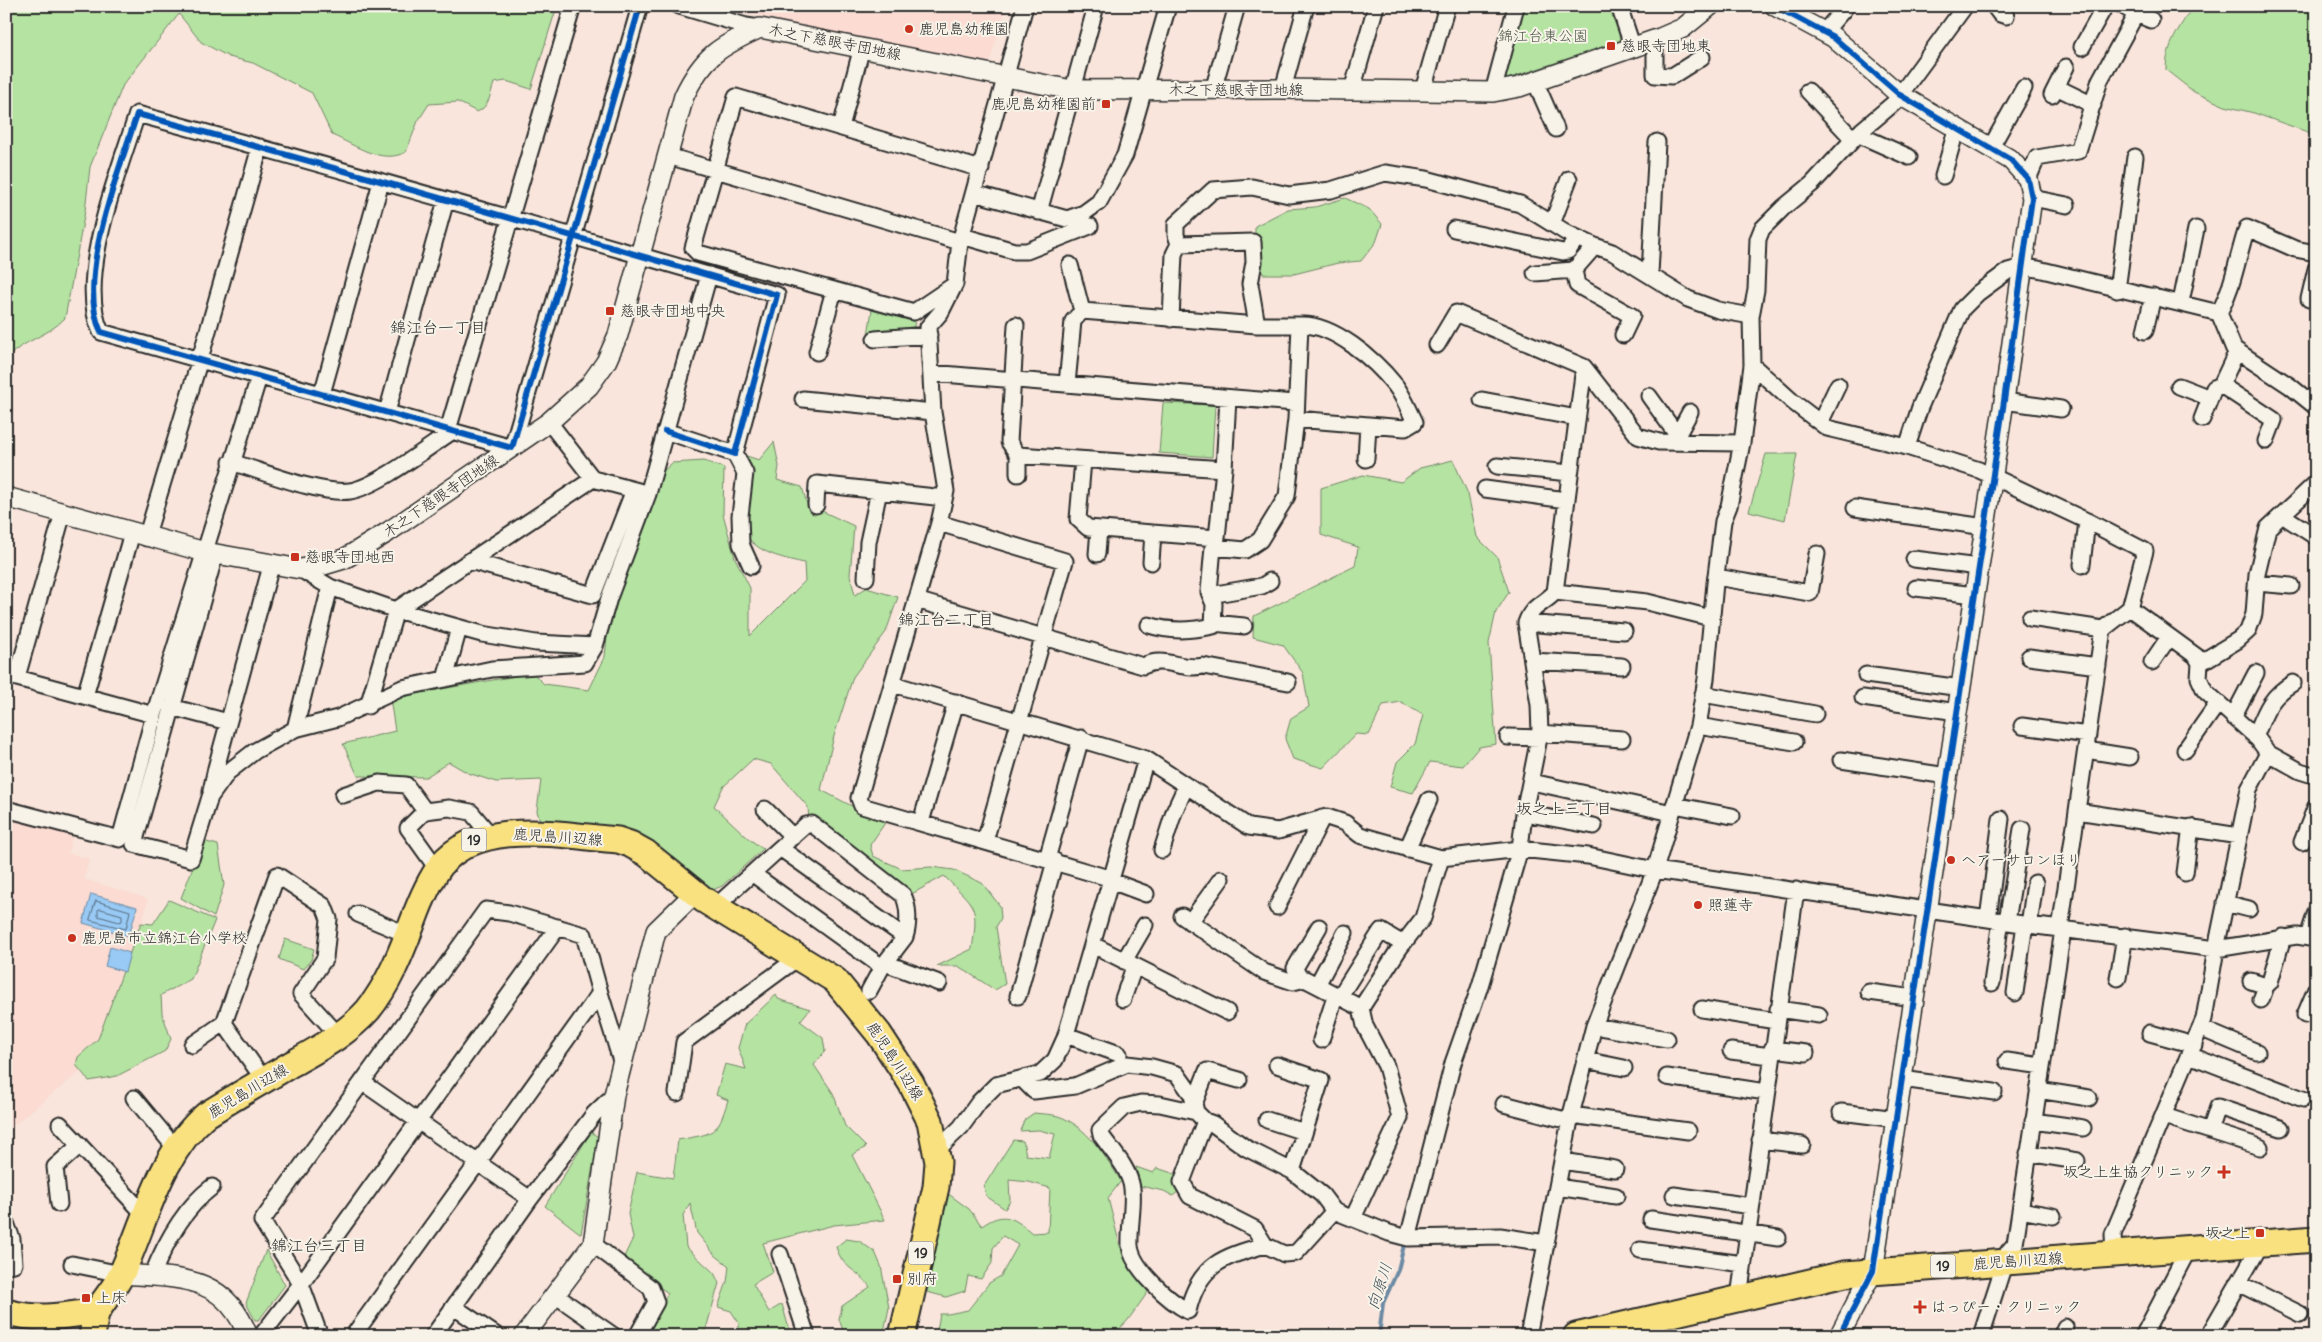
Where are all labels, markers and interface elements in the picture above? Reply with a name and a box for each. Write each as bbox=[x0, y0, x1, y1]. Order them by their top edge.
street label: 木之下慈眼寺団地線 bbox=[767, 19, 903, 64]
place label: 鹿児島幼稚園 bbox=[919, 19, 1009, 38]
marker: 鹿児島幼稚園 bbox=[903, 23, 915, 35]
park label: 錦江台東公園 bbox=[1498, 26, 1588, 45]
place label: 慈眼寺団地東 bbox=[1621, 36, 1711, 55]
marker: 慈眼寺団地東 bbox=[1605, 40, 1617, 52]
street label: 木之下慈眼寺団地線 bbox=[1168, 80, 1304, 99]
place label: 鹿児島幼稚園前 bbox=[991, 94, 1096, 113]
marker: 鹿児島幼稚園前 bbox=[1100, 98, 1112, 110]
place label: 慈眼寺団地中央 bbox=[620, 301, 725, 320]
marker: 慈眼寺団地中央 bbox=[604, 305, 616, 317]
district label: 錦江台一丁目 bbox=[390, 317, 486, 337]
street label: 木之下慈眼寺団地線 bbox=[379, 450, 502, 541]
place label: 慈眼寺団地西 bbox=[305, 547, 395, 566]
marker: 慈眼寺団地西 bbox=[289, 551, 301, 563]
district label: 錦江台二丁目 bbox=[898, 609, 994, 629]
district label: 坂之上三丁目 bbox=[1516, 798, 1612, 818]
street label: 鹿児島川辺線 bbox=[512, 824, 604, 849]
road number: 19 bbox=[462, 828, 486, 852]
place label: ヘアーサロンほり bbox=[1961, 850, 2081, 869]
marker: ヘアーサロンほり bbox=[1945, 854, 1957, 866]
place label: 照蓮寺 bbox=[1708, 895, 1753, 914]
marker: 照蓮寺 bbox=[1692, 899, 1704, 911]
place label: 鹿児島市立錦江台小学校 bbox=[82, 928, 247, 947]
marker: 鹿児島市立錦江台小学校 bbox=[66, 932, 78, 944]
street label: 鹿児島川辺線 bbox=[863, 1018, 928, 1104]
street label: 鹿児島川辺線 bbox=[204, 1059, 291, 1122]
place label: 坂之上生協クリニック bbox=[2063, 1162, 2213, 1181]
marker: 坂之上生協クリニック bbox=[2217, 1165, 2231, 1179]
place label: 坂之上 bbox=[2205, 1223, 2250, 1242]
marker: 坂之上 bbox=[2254, 1227, 2266, 1239]
district label: 錦江台三丁目 bbox=[271, 1235, 367, 1255]
road number: 19 bbox=[908, 1242, 934, 1264]
street label: 鹿児島川辺線 bbox=[1972, 1248, 2064, 1273]
road number: 19 bbox=[1930, 1254, 1956, 1278]
water label: 向原川 bbox=[1362, 1260, 1396, 1312]
place label: 別府 bbox=[907, 1269, 937, 1288]
marker: 別府 bbox=[891, 1273, 903, 1285]
place label: 上床 bbox=[96, 1288, 126, 1307]
marker: 上床 bbox=[80, 1292, 92, 1304]
place label: はっぴー・クリニック bbox=[1931, 1297, 2081, 1316]
marker: はっぴー・クリニック bbox=[1913, 1300, 1927, 1314]

